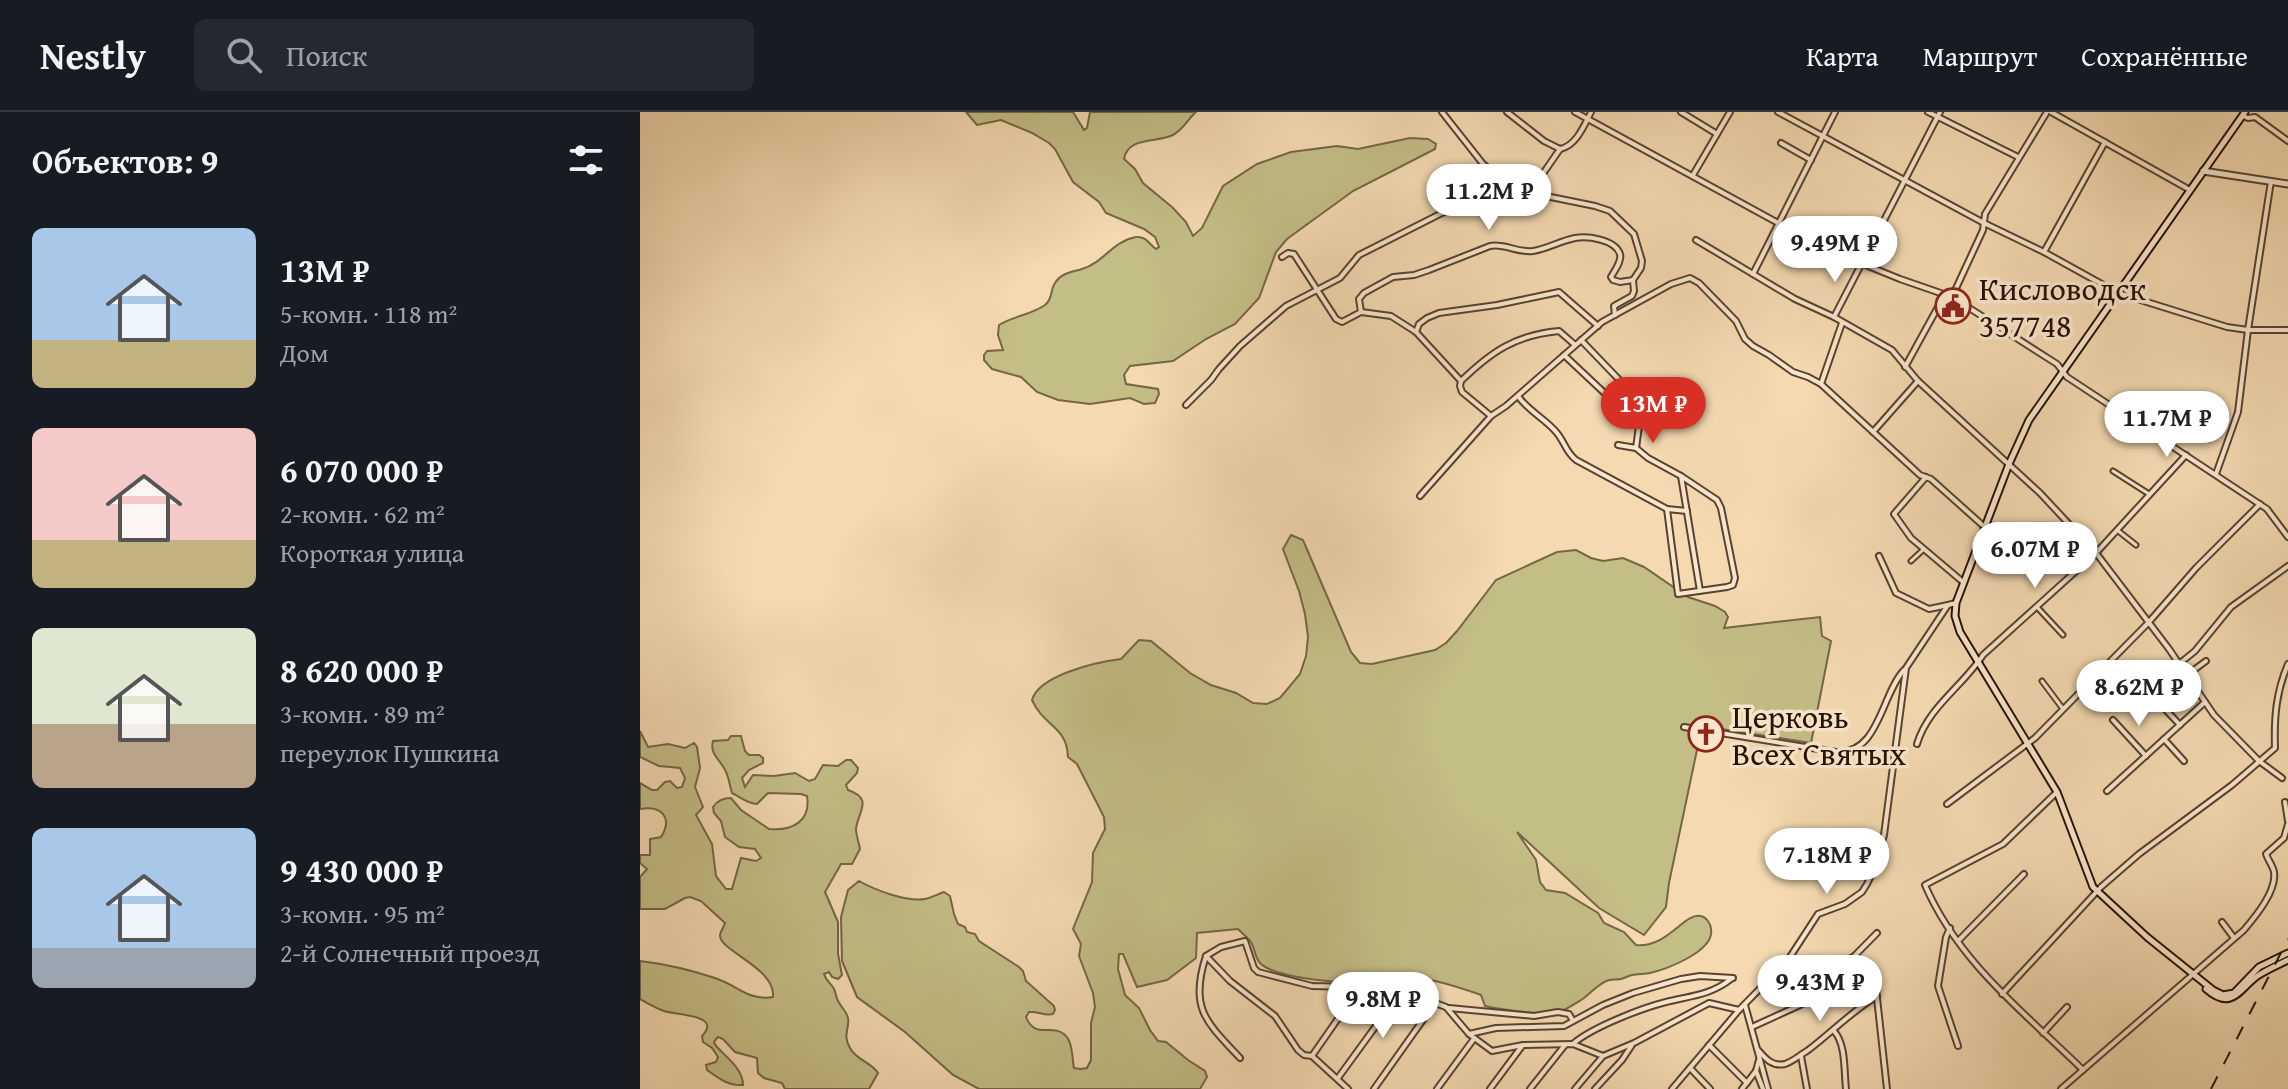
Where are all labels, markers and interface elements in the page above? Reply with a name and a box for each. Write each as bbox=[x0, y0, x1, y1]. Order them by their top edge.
search box bbox=[194, 19, 754, 91]
text: Nestly bbox=[40, 27, 146, 83]
icon: search bbox=[222, 33, 266, 77]
text: Поиск bbox=[286, 33, 368, 77]
text: Карта bbox=[1806, 35, 1879, 76]
text: Маршрут bbox=[1923, 35, 2037, 76]
text: Сохранённые bbox=[2081, 35, 2248, 76]
text: Объектов: 9 bbox=[32, 136, 218, 185]
icon: filters bbox=[564, 138, 608, 182]
pin: 11.2M ₽ bbox=[1415, 164, 1563, 232]
text: 11.2M ₽ bbox=[1444, 170, 1534, 209]
pin: 9.49M ₽ bbox=[1761, 216, 1909, 284]
text: 9.49M ₽ bbox=[1790, 222, 1880, 261]
text: 13M ₽ bbox=[280, 245, 370, 294]
icon: home bbox=[96, 260, 192, 356]
place label: Кисловодск 357748 bbox=[1979, 265, 2146, 349]
public building icon: Кисловодск 357748 bbox=[1934, 287, 1972, 325]
text: 5-комн. · 118 m² bbox=[280, 294, 457, 333]
text: Дом bbox=[280, 333, 328, 372]
pin: 13M ₽ bbox=[1597, 377, 1709, 445]
text: 13M ₽ bbox=[1619, 383, 1687, 422]
pin: 11.7M ₽ bbox=[2093, 391, 2241, 459]
text: 11.7M ₽ bbox=[2122, 397, 2212, 436]
text: 6 070 000 ₽ bbox=[280, 445, 443, 494]
icon: home bbox=[96, 460, 192, 556]
text: 2-комн. · 62 m² bbox=[280, 494, 445, 533]
pin: 6.07M ₽ bbox=[1961, 522, 2109, 590]
text: 6.07M ₽ bbox=[1990, 528, 2080, 567]
text: Короткая улица bbox=[280, 533, 464, 572]
text: 8 620 000 ₽ bbox=[280, 645, 443, 694]
icon: home bbox=[96, 660, 192, 756]
pin: 8.62M ₽ bbox=[2065, 660, 2213, 728]
text: 8.62M ₽ bbox=[2094, 666, 2184, 705]
place label: Церковь Всех Святых bbox=[1732, 693, 1907, 777]
text: 3-комн. · 89 m² bbox=[280, 694, 445, 733]
church icon: Церковь Всех Святых bbox=[1687, 715, 1725, 753]
text: переулок Пушкина bbox=[280, 733, 499, 772]
pin: 7.18M ₽ bbox=[1753, 828, 1901, 896]
text: 7.18M ₽ bbox=[1782, 834, 1872, 873]
text: 9 430 000 ₽ bbox=[280, 845, 443, 894]
icon: home bbox=[96, 860, 192, 956]
text: 3-комн. · 95 m² bbox=[280, 894, 445, 933]
text: 2-й Солнечный проезд bbox=[280, 933, 540, 972]
pin: 9.43M ₽ bbox=[1746, 955, 1894, 1023]
text: 9.43M ₽ bbox=[1775, 961, 1865, 1000]
pin: 9.8M ₽ bbox=[1318, 972, 1448, 1040]
text: 9.8M ₽ bbox=[1345, 978, 1421, 1017]

